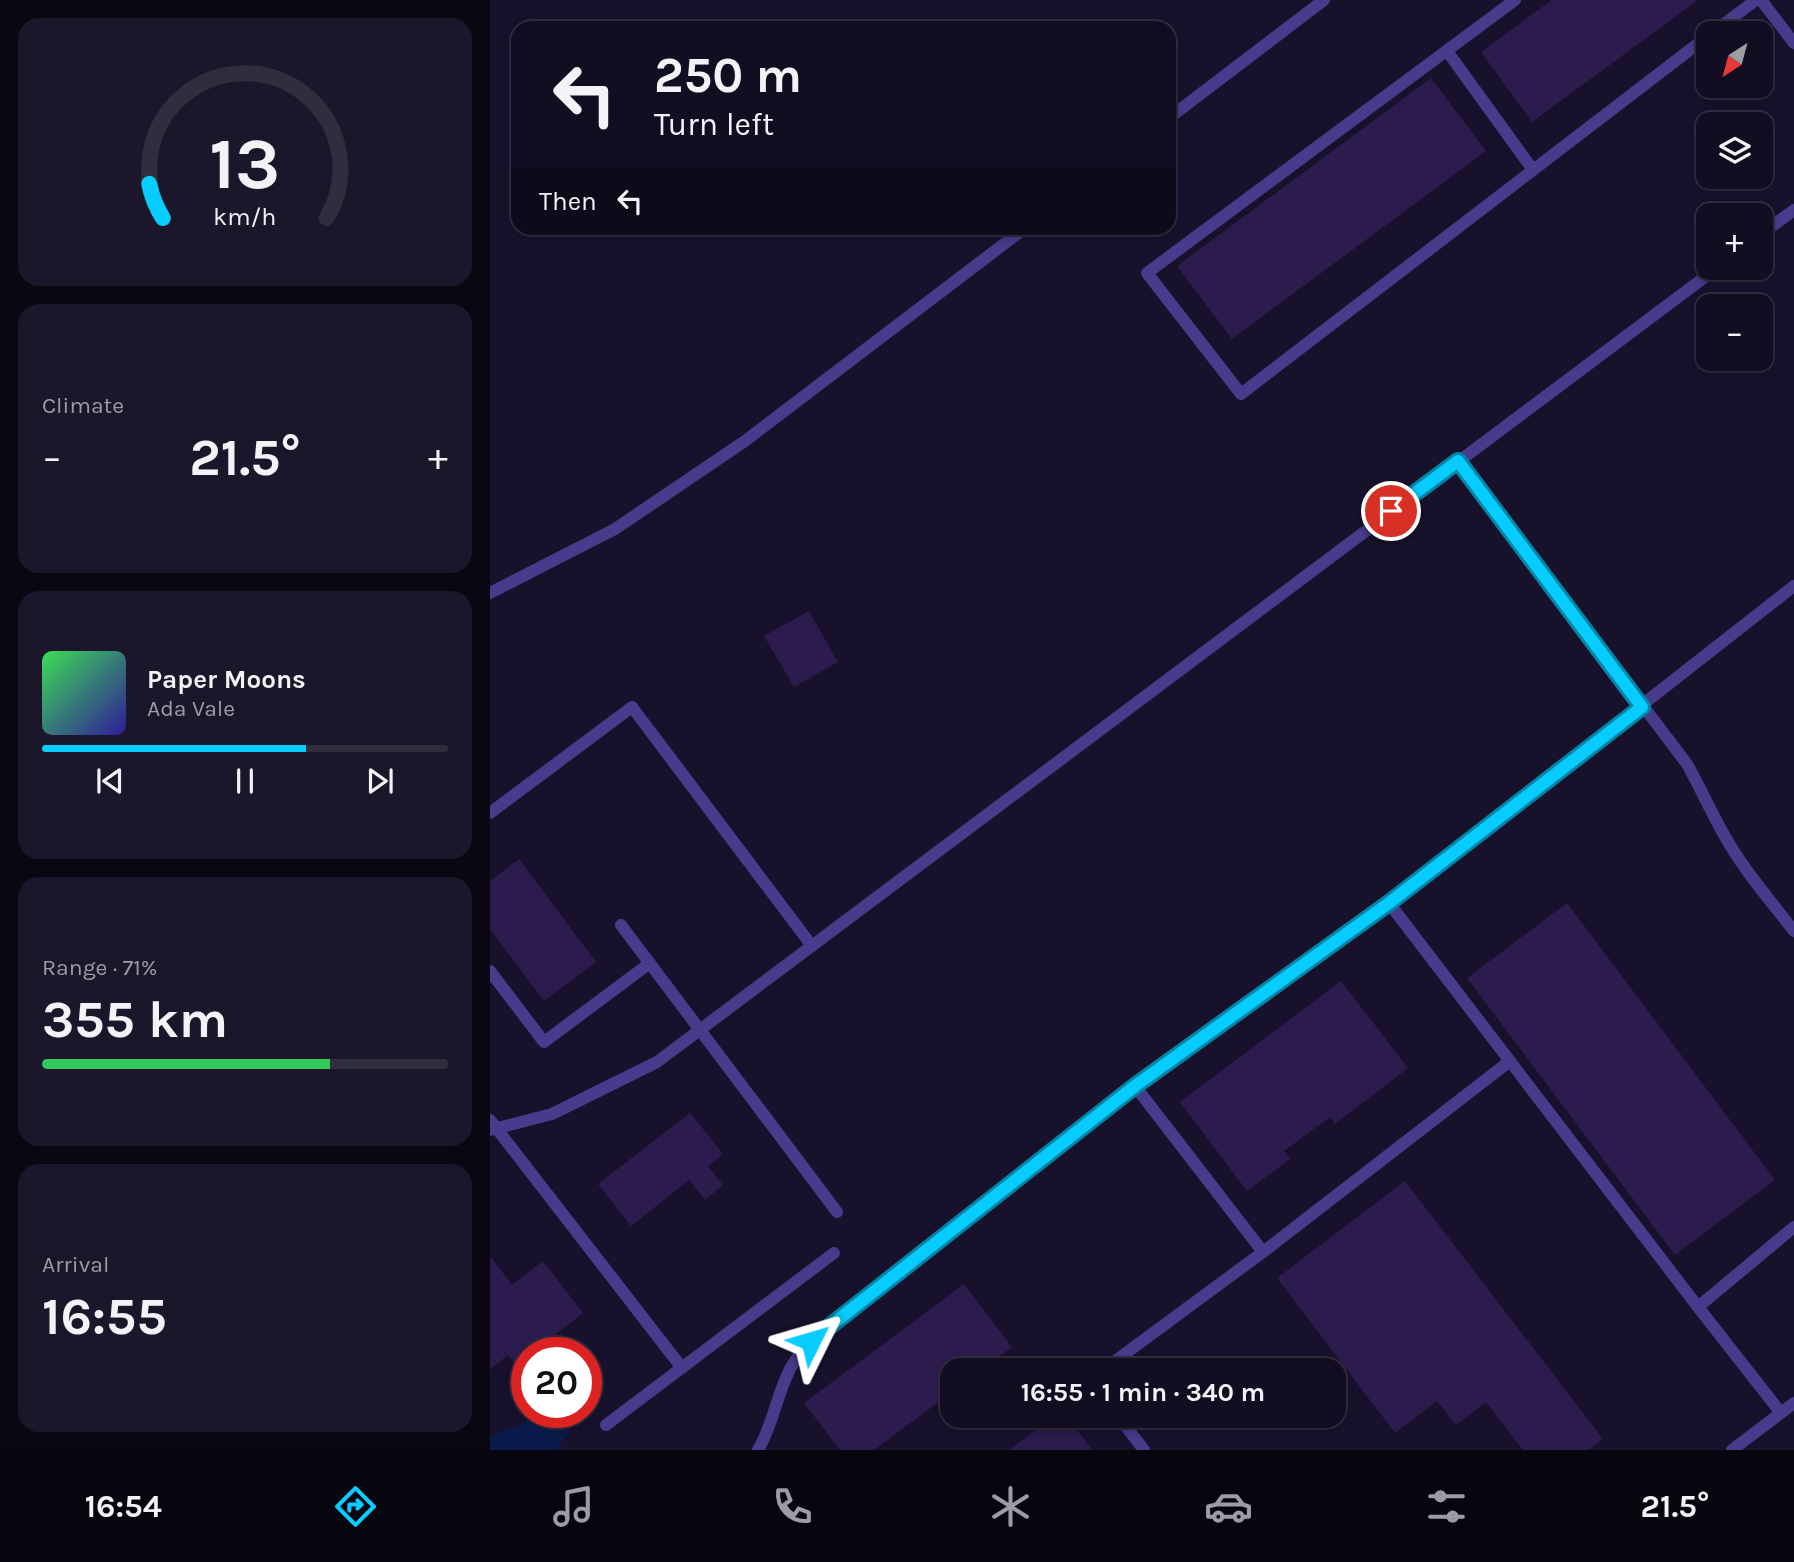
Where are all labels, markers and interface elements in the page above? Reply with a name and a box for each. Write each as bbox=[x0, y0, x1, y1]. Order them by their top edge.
north arrow bbox=[1696, 21, 1773, 98]
map controls bbox=[1696, 21, 1773, 371]
text: 250 m bbox=[654, 47, 802, 104]
icon: left bbox=[539, 49, 630, 140]
text: Turn left bbox=[654, 106, 774, 143]
button: layers bbox=[1696, 112, 1773, 189]
text: 13 bbox=[209, 122, 281, 207]
icon: left bbox=[611, 182, 649, 220]
text: Then bbox=[539, 186, 597, 217]
text: km/h bbox=[213, 202, 277, 231]
button: + bbox=[1696, 203, 1773, 280]
button: − bbox=[1696, 294, 1773, 371]
text: Climate bbox=[42, 392, 124, 419]
text: 21.5° bbox=[189, 427, 301, 488]
text: − bbox=[42, 435, 62, 480]
text: + bbox=[428, 435, 448, 480]
pin bbox=[1361, 481, 1421, 541]
icon: arrive bbox=[1372, 492, 1410, 530]
text: Paper Moons bbox=[147, 664, 306, 695]
text: Ada Vale bbox=[147, 695, 235, 722]
icon: previous bbox=[91, 762, 129, 800]
icon: pause bbox=[226, 762, 264, 800]
icon: next bbox=[361, 762, 399, 800]
text: Range · 71% bbox=[42, 954, 158, 981]
text: 355 km bbox=[42, 989, 228, 1050]
text: Arrival bbox=[42, 1251, 109, 1278]
text: 16:55 bbox=[42, 1286, 167, 1347]
position arrow bbox=[774, 1304, 848, 1378]
speed limit sign: 20 bbox=[511, 1337, 602, 1428]
text: 16:55 · 1 min · 340 m bbox=[1021, 1377, 1265, 1408]
icon: directions bbox=[331, 1482, 380, 1531]
icon: music bbox=[549, 1482, 598, 1531]
icon: phone bbox=[768, 1482, 817, 1531]
icon: climate bbox=[986, 1482, 1035, 1531]
icon: car bbox=[1204, 1482, 1253, 1531]
icon: filters bbox=[1422, 1482, 1471, 1531]
text: 16:54 bbox=[85, 1488, 162, 1525]
text: 21.5° bbox=[1641, 1488, 1709, 1525]

